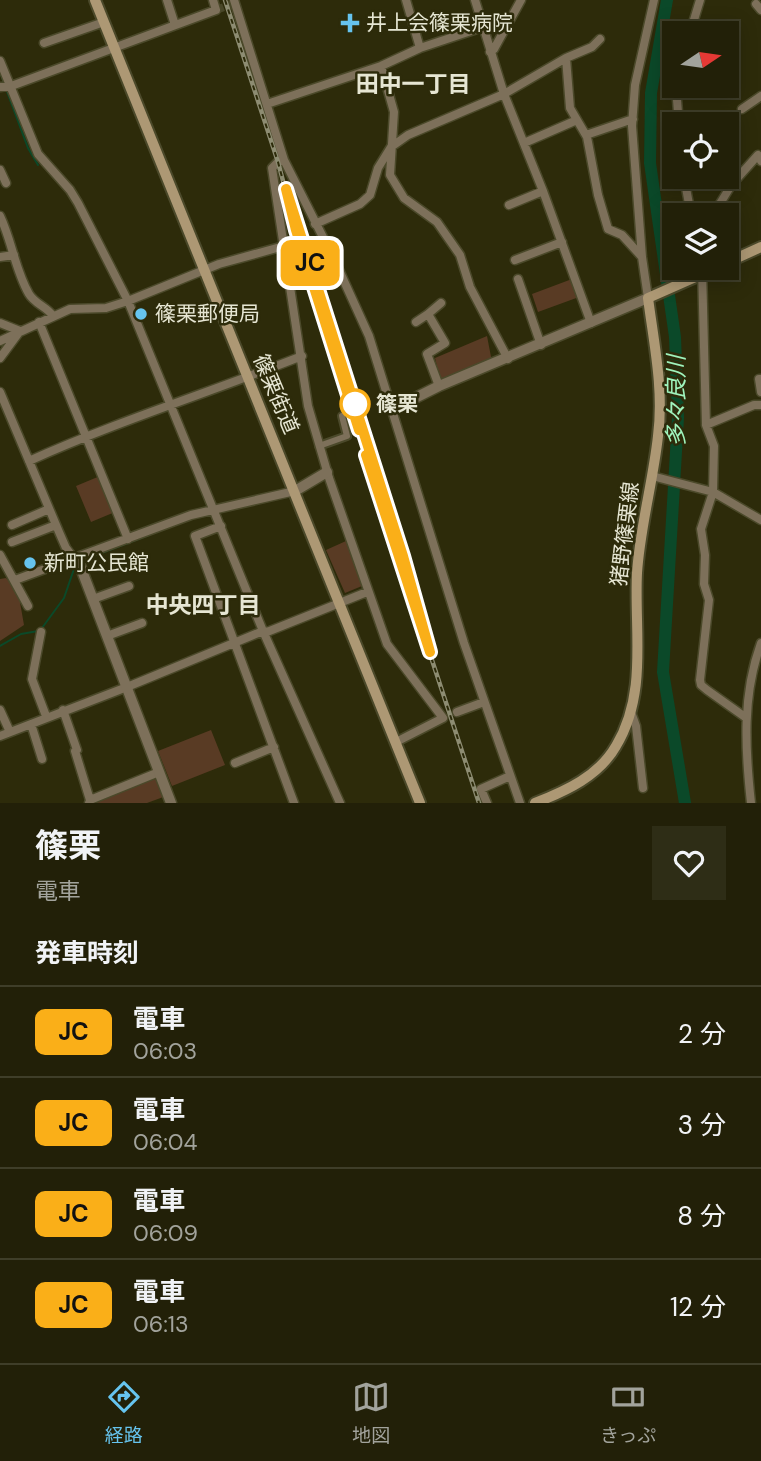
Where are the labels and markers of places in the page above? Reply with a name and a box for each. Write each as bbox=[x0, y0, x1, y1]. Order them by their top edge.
place label: 井上会篠栗病院 bbox=[366, 9, 513, 37]
marker: 井上会篠栗病院 bbox=[340, 13, 360, 33]
place label: 篠栗郵便局 bbox=[155, 300, 260, 328]
marker: 篠栗郵便局 bbox=[133, 306, 149, 322]
marker: 篠栗 bbox=[340, 389, 370, 419]
place label: 篠栗 bbox=[376, 390, 418, 418]
place label: 新町公民館 bbox=[44, 549, 149, 577]
marker: 新町公民館 bbox=[22, 555, 38, 571]

